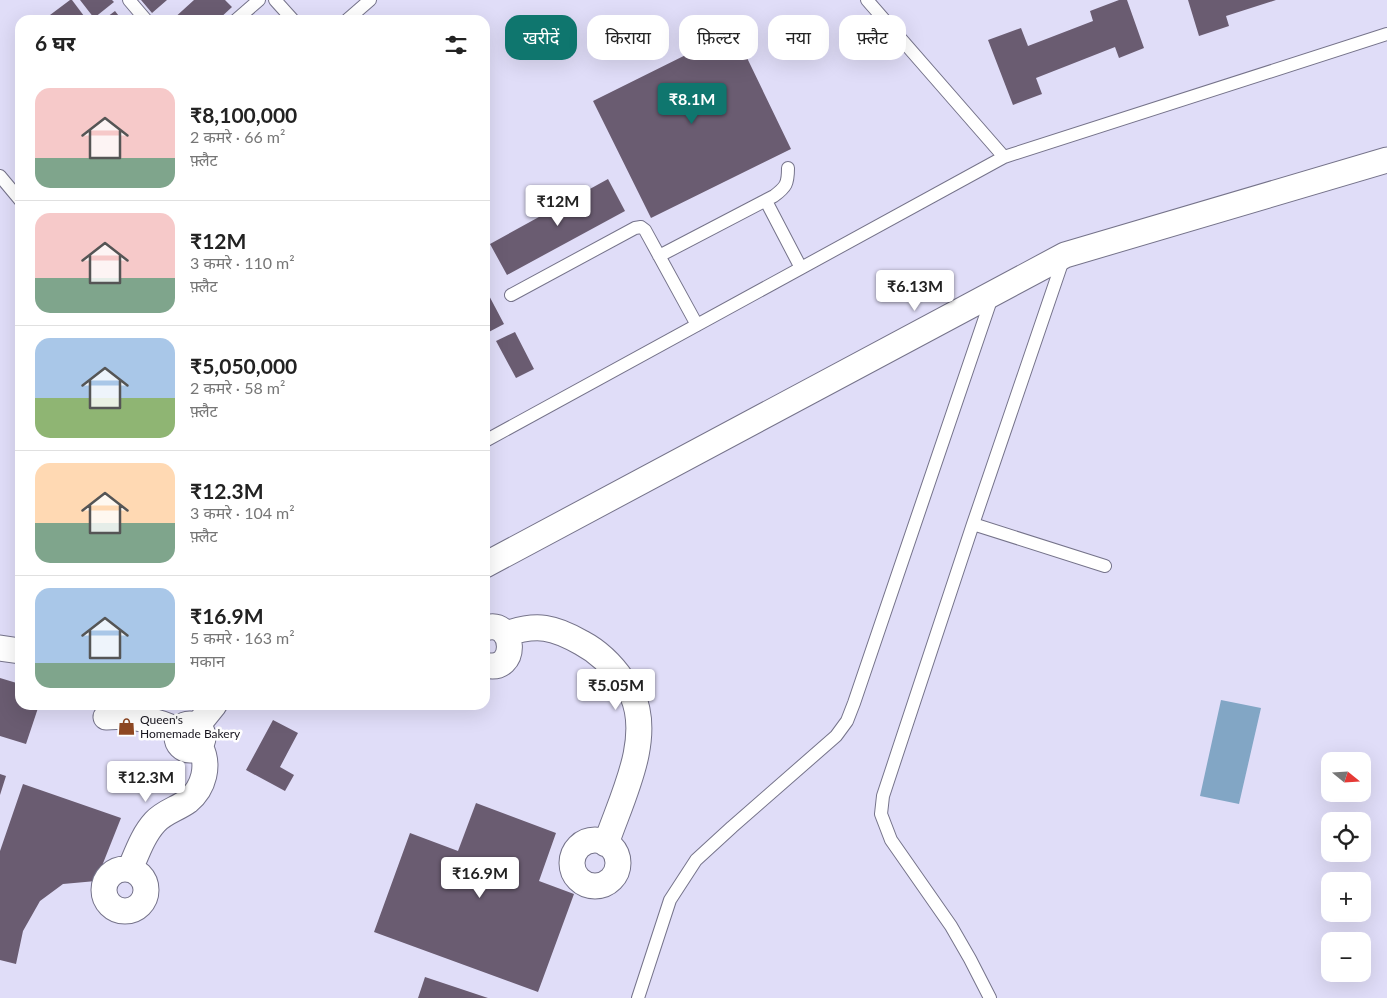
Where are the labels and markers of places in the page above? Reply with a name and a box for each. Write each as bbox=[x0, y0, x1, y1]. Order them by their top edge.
pin: ₹8.1M bbox=[657, 82, 727, 125]
pin: ₹12M bbox=[528, 184, 588, 227]
pin: ₹6.13M bbox=[874, 270, 956, 312]
pin: ₹5.05M bbox=[575, 668, 657, 711]
place label: Queen's Homemade Bakery bbox=[140, 712, 241, 741]
shop icon: Queen's Homemade Bakery bbox=[116, 717, 136, 737]
pin: ₹12.3M bbox=[105, 760, 187, 803]
pin: ₹16.9M bbox=[439, 856, 521, 899]

